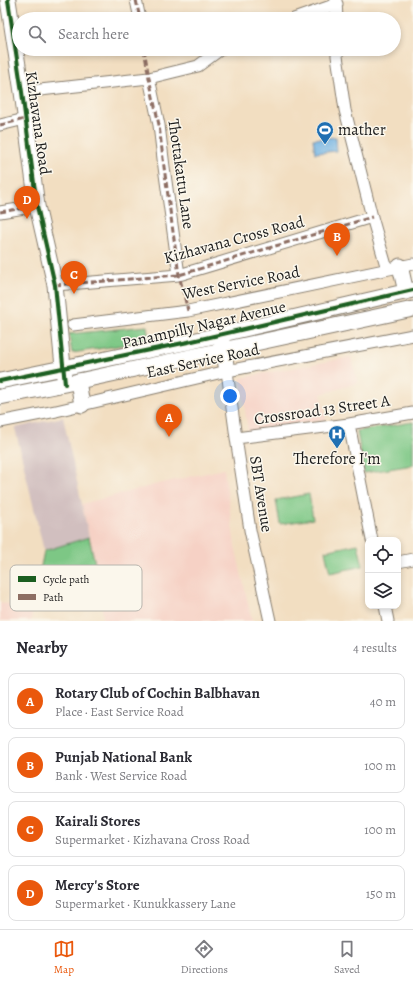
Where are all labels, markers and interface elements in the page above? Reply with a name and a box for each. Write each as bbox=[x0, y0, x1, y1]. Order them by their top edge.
search box bbox=[12, 12, 401, 56]
icon: search bbox=[26, 23, 48, 45]
text: Search here bbox=[58, 24, 129, 44]
street label: Kizhavana Road bbox=[20, 70, 56, 177]
street label: Thottakattu Lane bbox=[162, 118, 200, 230]
place label: mather bbox=[338, 119, 386, 141]
sports icon: mather bbox=[315, 120, 335, 145]
pin: D bbox=[14, 186, 40, 219]
street label: Kizhavana Cross Road bbox=[161, 211, 307, 269]
pin: B bbox=[324, 223, 350, 256]
pin: C bbox=[61, 261, 87, 294]
street label: West Service Road bbox=[179, 261, 302, 305]
street label: Panampilly Nagar Avenue bbox=[120, 295, 288, 355]
street label: East Service Road bbox=[144, 338, 262, 384]
your location bbox=[220, 386, 240, 406]
street label: Crossroad 13 Street A bbox=[253, 389, 392, 430]
pin: A bbox=[156, 404, 182, 437]
hospital icon: Therefore I'm bbox=[327, 424, 347, 449]
place label: Therefore I'm bbox=[293, 448, 381, 470]
street label: SBT Avenue bbox=[244, 454, 278, 534]
map controls bbox=[365, 537, 401, 609]
button: locate bbox=[365, 537, 401, 573]
legend bbox=[10, 565, 142, 611]
text: Cycle path bbox=[43, 572, 90, 587]
button: layers bbox=[365, 573, 401, 609]
text: Path bbox=[43, 590, 64, 605]
text: Nearby bbox=[16, 636, 67, 659]
text: 4 results bbox=[353, 639, 397, 656]
text: Rotary Club of Cochin Balbhavan bbox=[55, 683, 260, 703]
text: A bbox=[26, 693, 34, 710]
text: 40 m bbox=[370, 693, 396, 710]
text: Place · East Service Road bbox=[55, 703, 184, 720]
text: Punjab National Bank bbox=[55, 747, 192, 767]
text: B bbox=[26, 757, 34, 774]
text: 100 m bbox=[364, 757, 396, 774]
text: Bank · West Service Road bbox=[55, 767, 187, 784]
text: Kairali Stores bbox=[55, 811, 140, 831]
text: C bbox=[26, 821, 34, 838]
text: 100 m bbox=[364, 821, 396, 838]
text: Supermarket · Kizhavana Cross Road bbox=[55, 831, 250, 848]
text: Mercy's Store bbox=[55, 875, 140, 895]
text: D bbox=[25, 885, 35, 902]
text: 150 m bbox=[366, 885, 396, 902]
text: Supermarket · Kunukkassery Lane bbox=[55, 895, 236, 912]
tab: Map bbox=[53, 938, 75, 977]
tab: Directions bbox=[181, 938, 228, 977]
tab: Saved bbox=[334, 938, 360, 977]

